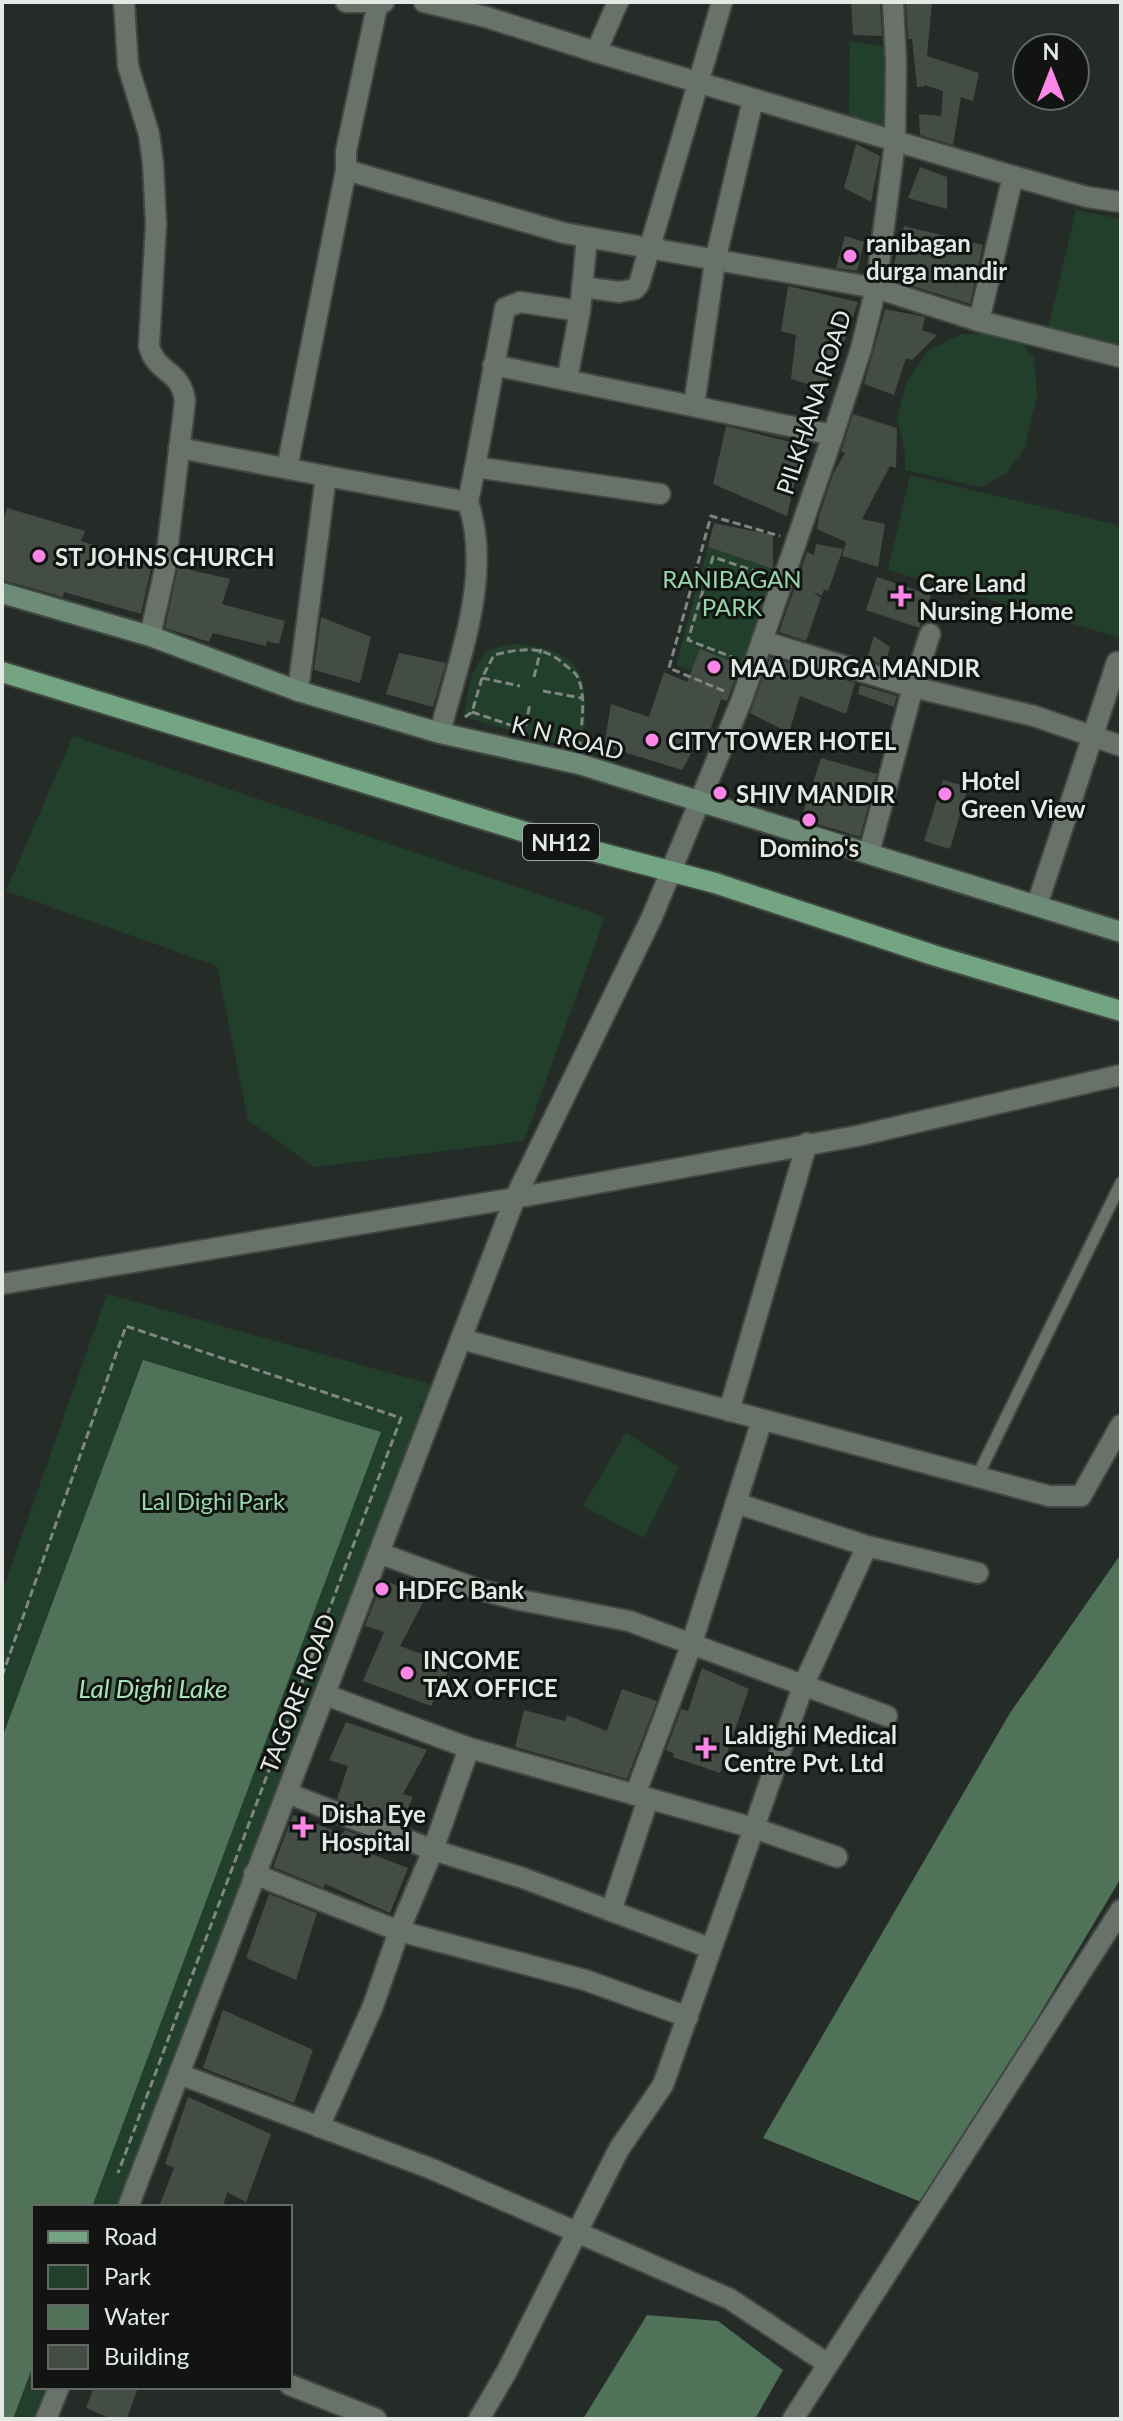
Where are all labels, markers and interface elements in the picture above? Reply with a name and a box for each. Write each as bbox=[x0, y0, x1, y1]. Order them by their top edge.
north arrow bbox=[1011, 32, 1091, 112]
text: N bbox=[1043, 38, 1059, 65]
place label: ranibagan durga mandir bbox=[866, 228, 1007, 285]
marker: ranibagan durga mandir bbox=[841, 247, 859, 265]
street label: PILKHANA ROAD bbox=[770, 306, 856, 498]
place label: ST JOHNS CHURCH bbox=[55, 542, 274, 571]
marker: ST JOHNS CHURCH bbox=[30, 547, 48, 565]
park label: RANIBAGAN PARK bbox=[662, 564, 802, 621]
place label: Care Land Nursing Home bbox=[919, 568, 1073, 625]
marker: Care Land Nursing Home bbox=[890, 585, 912, 607]
place label: MAA DURGA MANDIR bbox=[730, 653, 980, 682]
marker: MAA DURGA MANDIR bbox=[705, 658, 723, 676]
street label: K N ROAD bbox=[509, 709, 627, 765]
place label: CITY TOWER HOTEL bbox=[668, 726, 897, 755]
marker: CITY TOWER HOTEL bbox=[643, 731, 661, 749]
place label: Hotel Green View bbox=[961, 766, 1086, 823]
place label: SHIV MANDIR bbox=[736, 779, 896, 808]
marker: SHIV MANDIR bbox=[711, 784, 729, 802]
marker: Hotel Green View bbox=[936, 785, 954, 803]
marker: Domino's bbox=[800, 811, 818, 829]
road number: NH12 bbox=[523, 824, 599, 860]
place label: Domino's bbox=[759, 833, 859, 862]
park label: Lal Dighi Park bbox=[141, 1486, 286, 1515]
place label: HDFC Bank bbox=[398, 1575, 524, 1604]
marker: HDFC Bank bbox=[373, 1580, 391, 1598]
street label: TAGORE ROAD bbox=[253, 1609, 341, 1777]
place label: INCOME TAX OFFICE bbox=[423, 1645, 558, 1702]
marker: INCOME TAX OFFICE bbox=[398, 1664, 416, 1682]
water label: Lal Dighi Lake bbox=[79, 1672, 227, 1704]
place label: Laldighi Medical Centre Pvt. Ltd bbox=[724, 1720, 897, 1777]
marker: Laldighi Medical Centre Pvt. Ltd bbox=[695, 1737, 717, 1759]
place label: Disha Eye Hospital bbox=[321, 1799, 426, 1856]
marker: Disha Eye Hospital bbox=[292, 1816, 314, 1838]
legend bbox=[32, 2205, 292, 2389]
text: Road bbox=[104, 2221, 157, 2250]
text: Park bbox=[104, 2261, 152, 2290]
text: Water bbox=[104, 2301, 169, 2330]
text: Building bbox=[104, 2341, 189, 2370]

